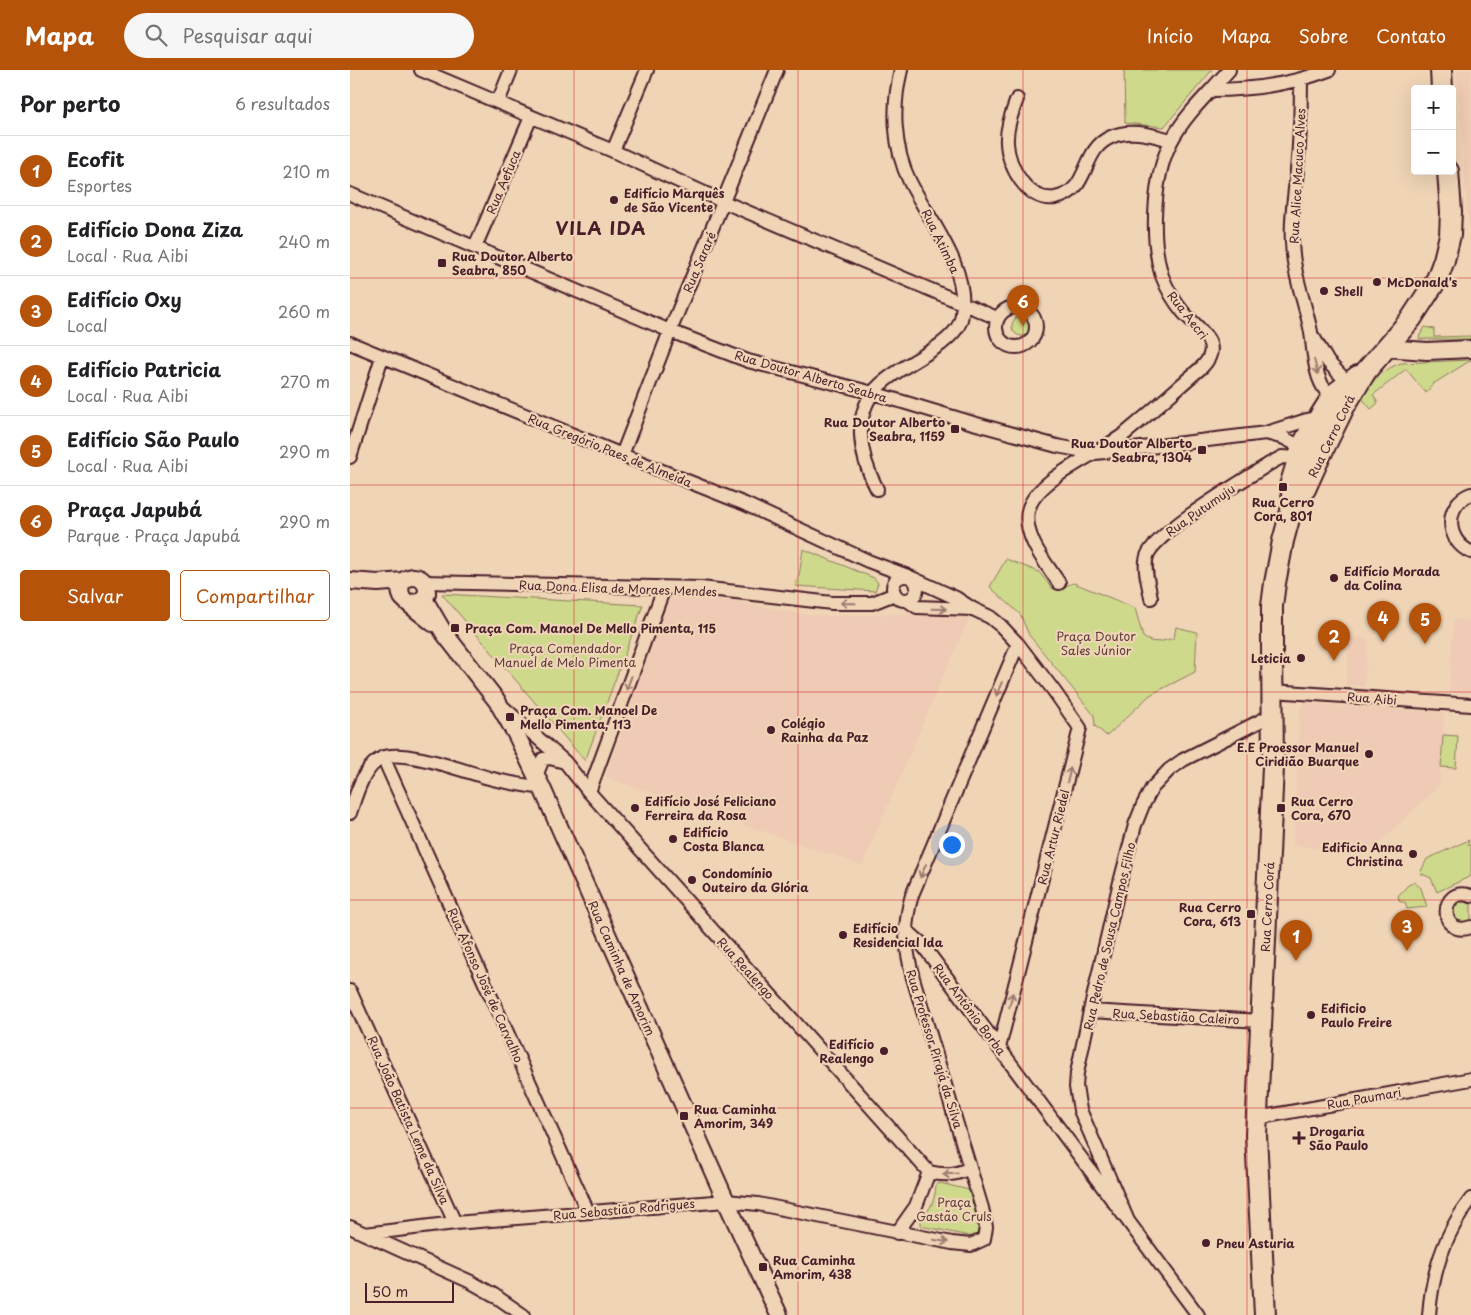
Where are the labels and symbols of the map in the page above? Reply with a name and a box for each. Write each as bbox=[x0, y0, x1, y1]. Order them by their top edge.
street label: Rua Alice Macuco Alves bbox=[1284, 107, 1310, 244]
street label: Rua Aefuca bbox=[481, 147, 525, 217]
place label: Edifício Marquês de São Vicente bbox=[624, 184, 725, 216]
marker: Edifício Marquês de São Vicente bbox=[608, 194, 620, 206]
street label: Rua Atimba bbox=[918, 206, 965, 277]
district label: VILA IDA bbox=[556, 214, 646, 241]
street label: Rua Sararé bbox=[678, 229, 720, 295]
place label: Rua Doutor Alberto Seabra, 850 bbox=[452, 247, 573, 279]
marker: Rua Doutor Alberto Seabra, 850 bbox=[436, 257, 448, 269]
place label: McDonald's bbox=[1387, 273, 1457, 291]
marker: McDonald's bbox=[1371, 276, 1383, 288]
place label: Shell bbox=[1334, 282, 1363, 300]
pin: 6 bbox=[1007, 285, 1039, 326]
marker: Shell bbox=[1318, 285, 1330, 297]
street label: Rua Aecri bbox=[1163, 287, 1213, 343]
street label: Rua Doutor Alberto Seabra bbox=[733, 346, 890, 406]
one-way arrow bbox=[1312, 358, 1321, 374]
street label: Rua Cerro Corá bbox=[1303, 391, 1359, 480]
street label: Rua Gregório Paes de Almeida bbox=[525, 409, 695, 491]
place label: Rua Doutor Alberto Seabra, 1159 bbox=[824, 413, 945, 445]
marker: Rua Doutor Alberto Seabra, 1159 bbox=[949, 423, 961, 435]
place label: Rua Doutor Alberto Seabra, 1304 bbox=[1071, 434, 1192, 466]
marker: Rua Doutor Alberto Seabra, 1304 bbox=[1196, 444, 1208, 456]
street label: Rua Putumuju bbox=[1162, 479, 1238, 541]
marker: Rua Cerro Cora, 801 bbox=[1277, 481, 1289, 493]
place label: Rua Cerro Cora, 801 bbox=[1252, 493, 1314, 525]
place label: Edifício Morada da Colina bbox=[1344, 562, 1441, 594]
marker: Edifício Morada da Colina bbox=[1328, 572, 1340, 584]
street label: Rua Dona Elisa de Moraes Mendes bbox=[519, 576, 718, 600]
one-way arrow bbox=[840, 598, 856, 608]
pin: 4 bbox=[1367, 601, 1399, 642]
pin: 5 bbox=[1409, 603, 1441, 644]
one-way arrow bbox=[930, 604, 946, 613]
place label: Praça Com. Manoel De Mello Pimenta, 115 bbox=[465, 619, 716, 637]
pin: 2 bbox=[1318, 620, 1350, 661]
marker: Praça Com. Manoel De Mello Pimenta, 115 bbox=[449, 622, 461, 634]
park label: Praça Doutor Sales Júnior bbox=[1056, 627, 1136, 659]
park label: Praça Comendador Manuel de Melo Pimenta bbox=[494, 639, 636, 671]
place label: Leticia bbox=[1251, 649, 1292, 667]
marker: Leticia bbox=[1295, 652, 1307, 664]
one-way arrow bbox=[624, 674, 633, 690]
one-way arrow bbox=[993, 681, 1002, 696]
street label: Rua Aibi bbox=[1346, 687, 1398, 709]
place label: Praça Com. Manoel De Mello Pimenta, 113 bbox=[520, 701, 658, 733]
marker: Praça Com. Manoel De Mello Pimenta, 113 bbox=[504, 711, 516, 723]
place label: Colégio Rainha da Paz bbox=[781, 714, 869, 746]
marker: Colégio Rainha da Paz bbox=[765, 724, 777, 736]
place label: E.E Proessor Manuel Ciridião Buarque bbox=[1237, 738, 1359, 770]
marker: E.E Proessor Manuel Ciridião Buarque bbox=[1363, 748, 1375, 760]
one-way arrow bbox=[1065, 768, 1074, 784]
street label: Rua Artur Riedel bbox=[1032, 788, 1074, 886]
place label: Edifício José Feliciano Ferreira da Rosa bbox=[645, 792, 776, 824]
place label: Rua Cerro Cora, 670 bbox=[1291, 792, 1353, 824]
marker: Edifício José Feliciano Ferreira da Rosa bbox=[629, 802, 641, 814]
marker: Rua Cerro Cora, 670 bbox=[1275, 802, 1287, 814]
place label: Edifício Costa Blanca bbox=[683, 823, 764, 855]
your location bbox=[939, 832, 965, 858]
marker: Edifício Costa Blanca bbox=[667, 833, 679, 845]
place label: Edificio Anna Christina bbox=[1322, 838, 1404, 870]
street label: Rua Pedro de Sousa Campos Filho bbox=[1079, 840, 1139, 1032]
marker: Edificio Anna Christina bbox=[1407, 848, 1419, 860]
street label: Rua Cerro Corá bbox=[1256, 861, 1278, 953]
one-way arrow bbox=[917, 863, 927, 878]
place label: Condomínio Outeiro da Glória bbox=[702, 864, 809, 896]
marker: Condomínio Outeiro da Glória bbox=[686, 874, 698, 886]
street label: Rua Caminha de Amorim bbox=[584, 898, 660, 1038]
place label: Rua Cerro Cora, 613 bbox=[1179, 898, 1241, 930]
street label: Rua Afonso José de Carvalho bbox=[444, 905, 528, 1065]
marker: Rua Cerro Cora, 613 bbox=[1245, 908, 1257, 920]
pin: 3 bbox=[1391, 910, 1423, 951]
place label: Edifício Residencial Ida bbox=[853, 919, 944, 951]
pin: 1 bbox=[1280, 920, 1312, 961]
marker: Edifício Residencial Ida bbox=[837, 929, 849, 941]
street label: Rua Realengo bbox=[713, 933, 779, 1003]
street label: Rua Antônio Borba bbox=[929, 959, 1011, 1059]
street label: Rua Professor Pirajá da Silva bbox=[902, 967, 968, 1131]
one-way arrow bbox=[1007, 993, 1016, 1009]
place label: Edificio Paulo Freire bbox=[1321, 999, 1392, 1031]
street label: Rua Sebastião Caleiro bbox=[1112, 1004, 1240, 1028]
marker: Edificio Paulo Freire bbox=[1305, 1009, 1317, 1021]
street label: Rua João Batista Leme da Silva bbox=[364, 1033, 455, 1208]
place label: Edifício Realengo bbox=[820, 1035, 874, 1067]
marker: Edifício Realengo bbox=[878, 1045, 890, 1057]
street label: Rua Paumari bbox=[1325, 1083, 1403, 1113]
place label: Rua Caminha Amorim, 349 bbox=[694, 1100, 776, 1132]
marker: Rua Caminha Amorim, 349 bbox=[678, 1110, 690, 1122]
place label: Drogaria São Paulo bbox=[1309, 1122, 1368, 1154]
marker: Drogaria São Paulo bbox=[1293, 1132, 1305, 1144]
one-way arrow bbox=[943, 1169, 959, 1179]
park label: Praça Gastão Cruls bbox=[916, 1193, 992, 1225]
street label: Rua Sebastião Rodrigues bbox=[552, 1194, 696, 1224]
place label: Pneu Asturia bbox=[1216, 1234, 1295, 1252]
one-way arrow bbox=[933, 1237, 949, 1247]
marker: Pneu Asturia bbox=[1200, 1237, 1212, 1249]
place label: Rua Caminha Amorim, 438 bbox=[773, 1251, 855, 1283]
marker: Rua Caminha Amorim, 438 bbox=[757, 1261, 769, 1273]
scale bar bbox=[365, 1280, 454, 1303]

